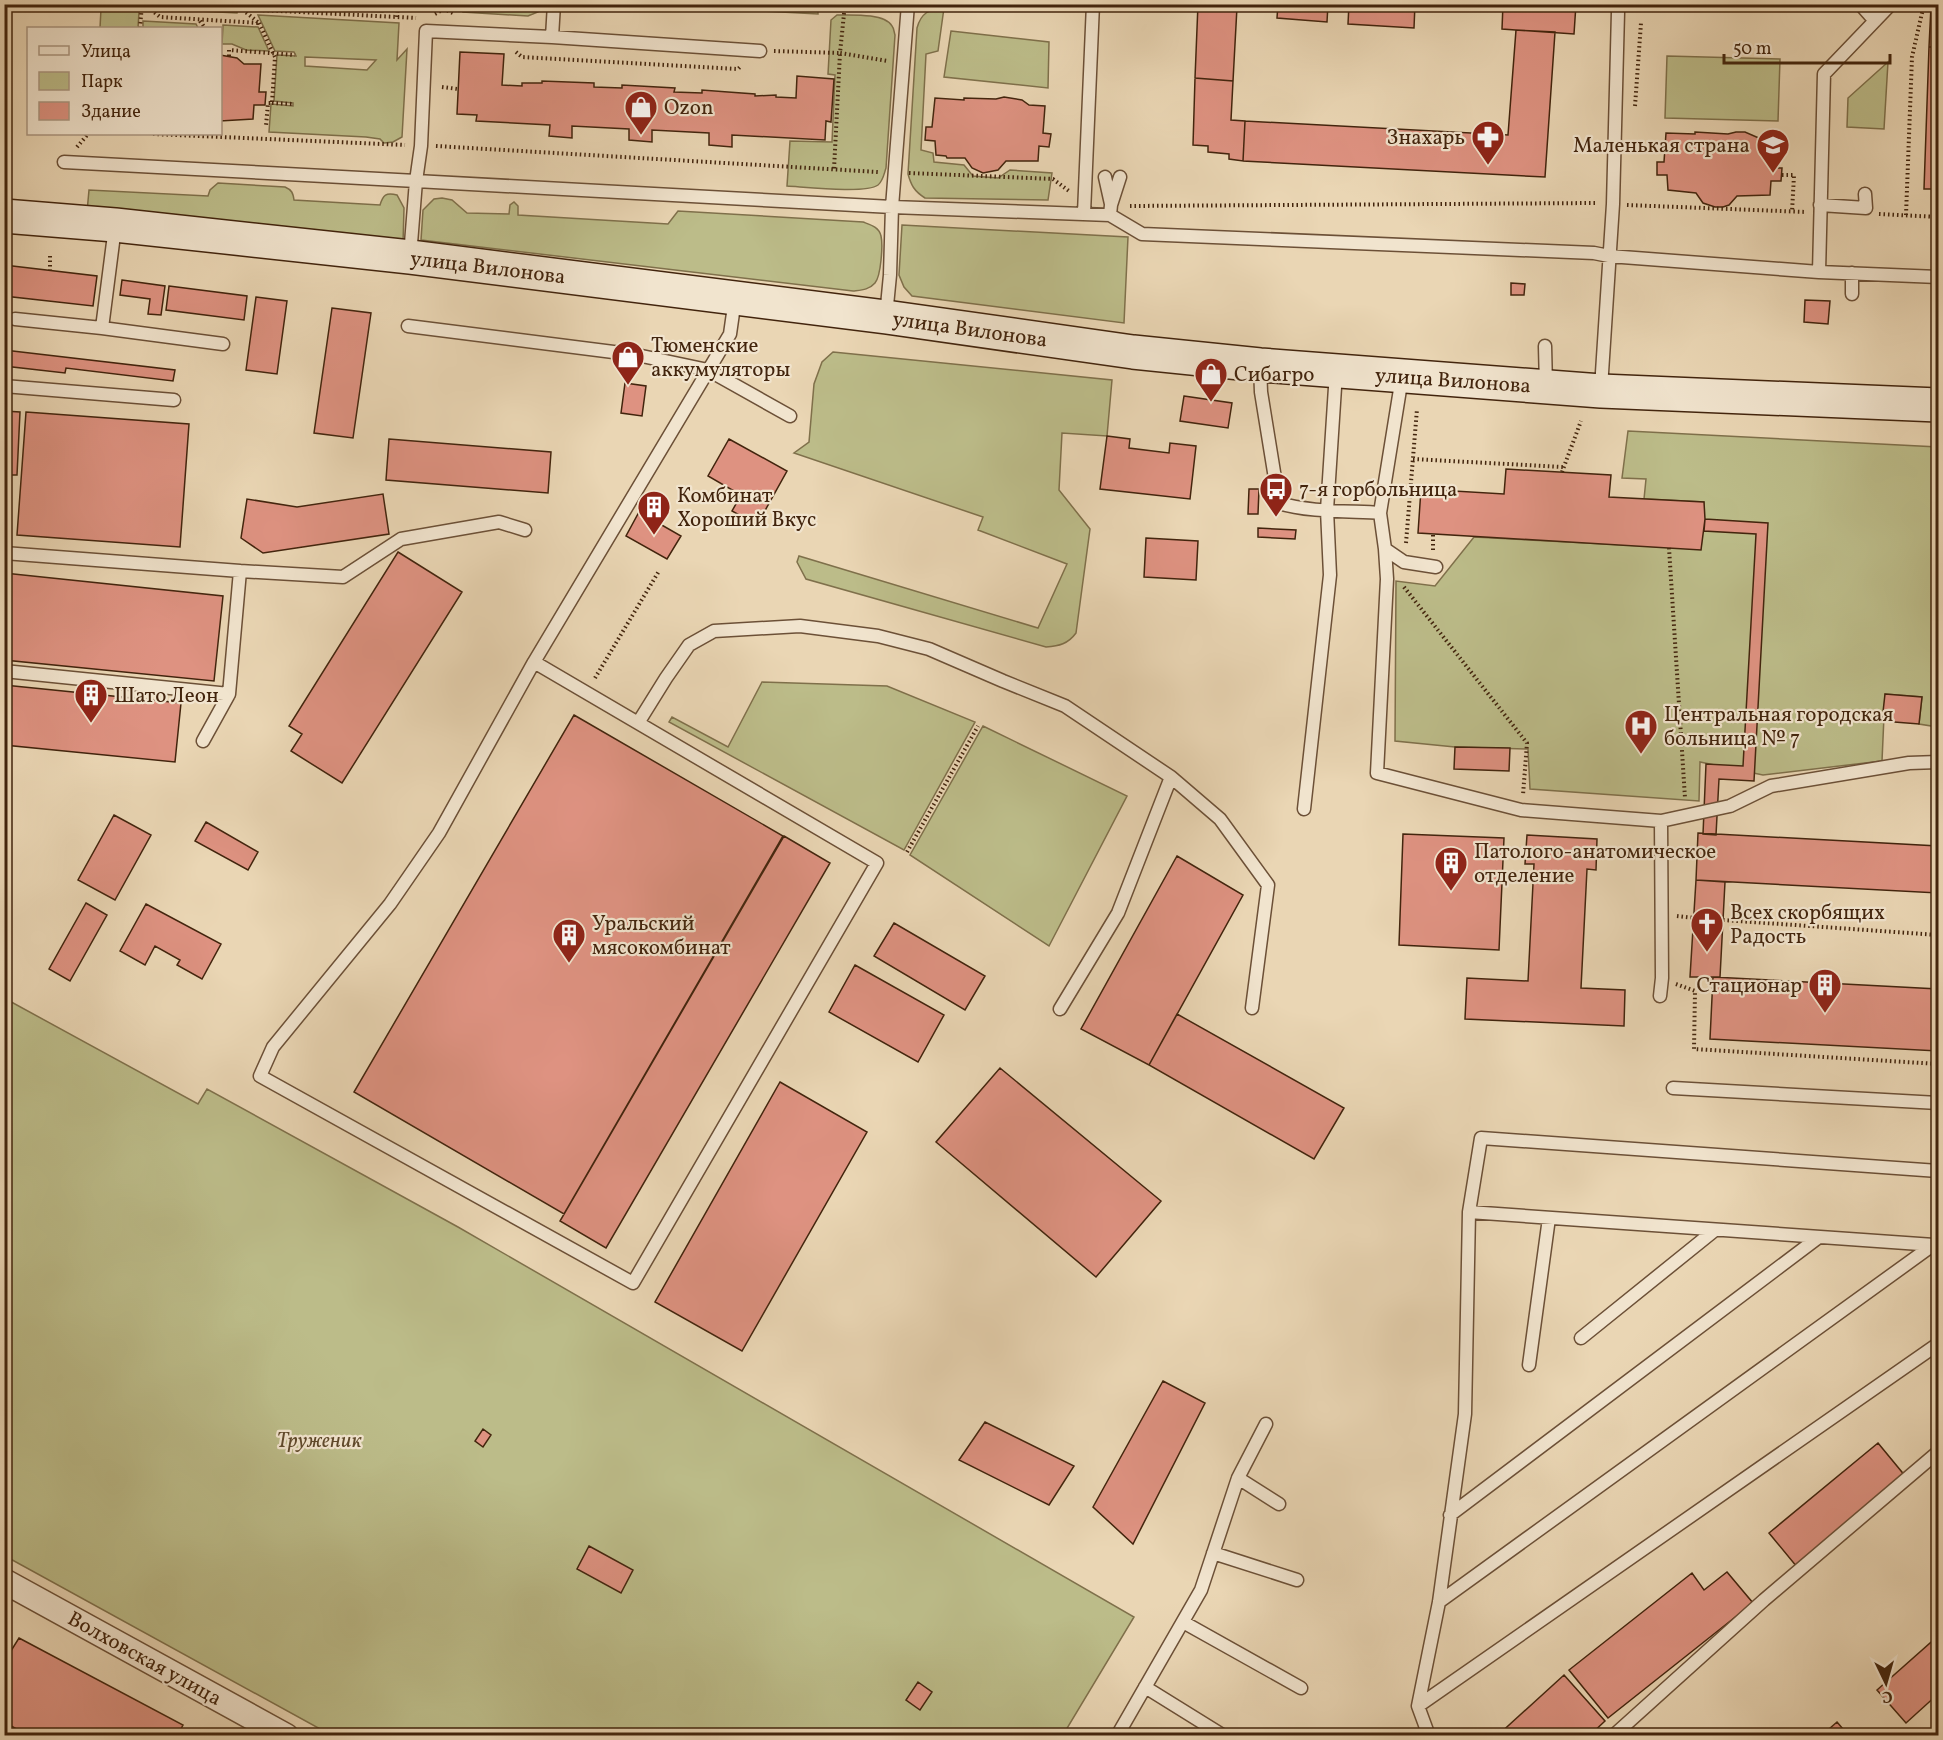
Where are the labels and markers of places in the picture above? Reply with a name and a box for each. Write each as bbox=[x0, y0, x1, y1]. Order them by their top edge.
shop icon: Ozon bbox=[623, 89, 659, 136]
place label: Ozon bbox=[664, 94, 714, 123]
pharmacy icon: Знахарь bbox=[1470, 119, 1506, 166]
place label: Знахарь bbox=[1387, 124, 1465, 153]
school or university icon: Маленькая страна bbox=[1755, 127, 1791, 174]
place label: Маленькая страна bbox=[1573, 132, 1750, 161]
place label: Тюменские аккумуляторы bbox=[651, 332, 790, 385]
shop icon: Тюменские аккумуляторы bbox=[610, 339, 646, 386]
shop icon: Сибагро bbox=[1193, 356, 1229, 403]
place label: Сибагро bbox=[1234, 361, 1314, 390]
bus stop icon: 7-я горбольница bbox=[1258, 471, 1294, 518]
place label: 7-я горбольница bbox=[1299, 476, 1457, 505]
place label: Комбинат Хороший Вкус bbox=[677, 482, 816, 535]
building icon: Комбинат Хороший Вкус bbox=[636, 489, 672, 536]
building icon: Шато Леон bbox=[73, 677, 109, 724]
place label: Шато Леон bbox=[114, 682, 219, 711]
place label: Центральная городская больница № 7 bbox=[1664, 701, 1894, 754]
hospital icon: Центральная городская больница № 7 bbox=[1623, 708, 1659, 755]
place label: Патолого-анатомическое отделение bbox=[1474, 838, 1716, 891]
building icon: Патолого-анатомическое отделение bbox=[1433, 845, 1469, 892]
place label: Всех скорбящих Радость bbox=[1730, 899, 1885, 952]
church icon: Всех скорбящих Радость bbox=[1689, 906, 1725, 953]
place label: Уральский мясокомбинат bbox=[592, 910, 731, 963]
building icon: Уральский мясокомбинат bbox=[551, 917, 587, 964]
building icon: Стационар bbox=[1807, 967, 1843, 1014]
place label: Стационар bbox=[1696, 972, 1802, 1001]

